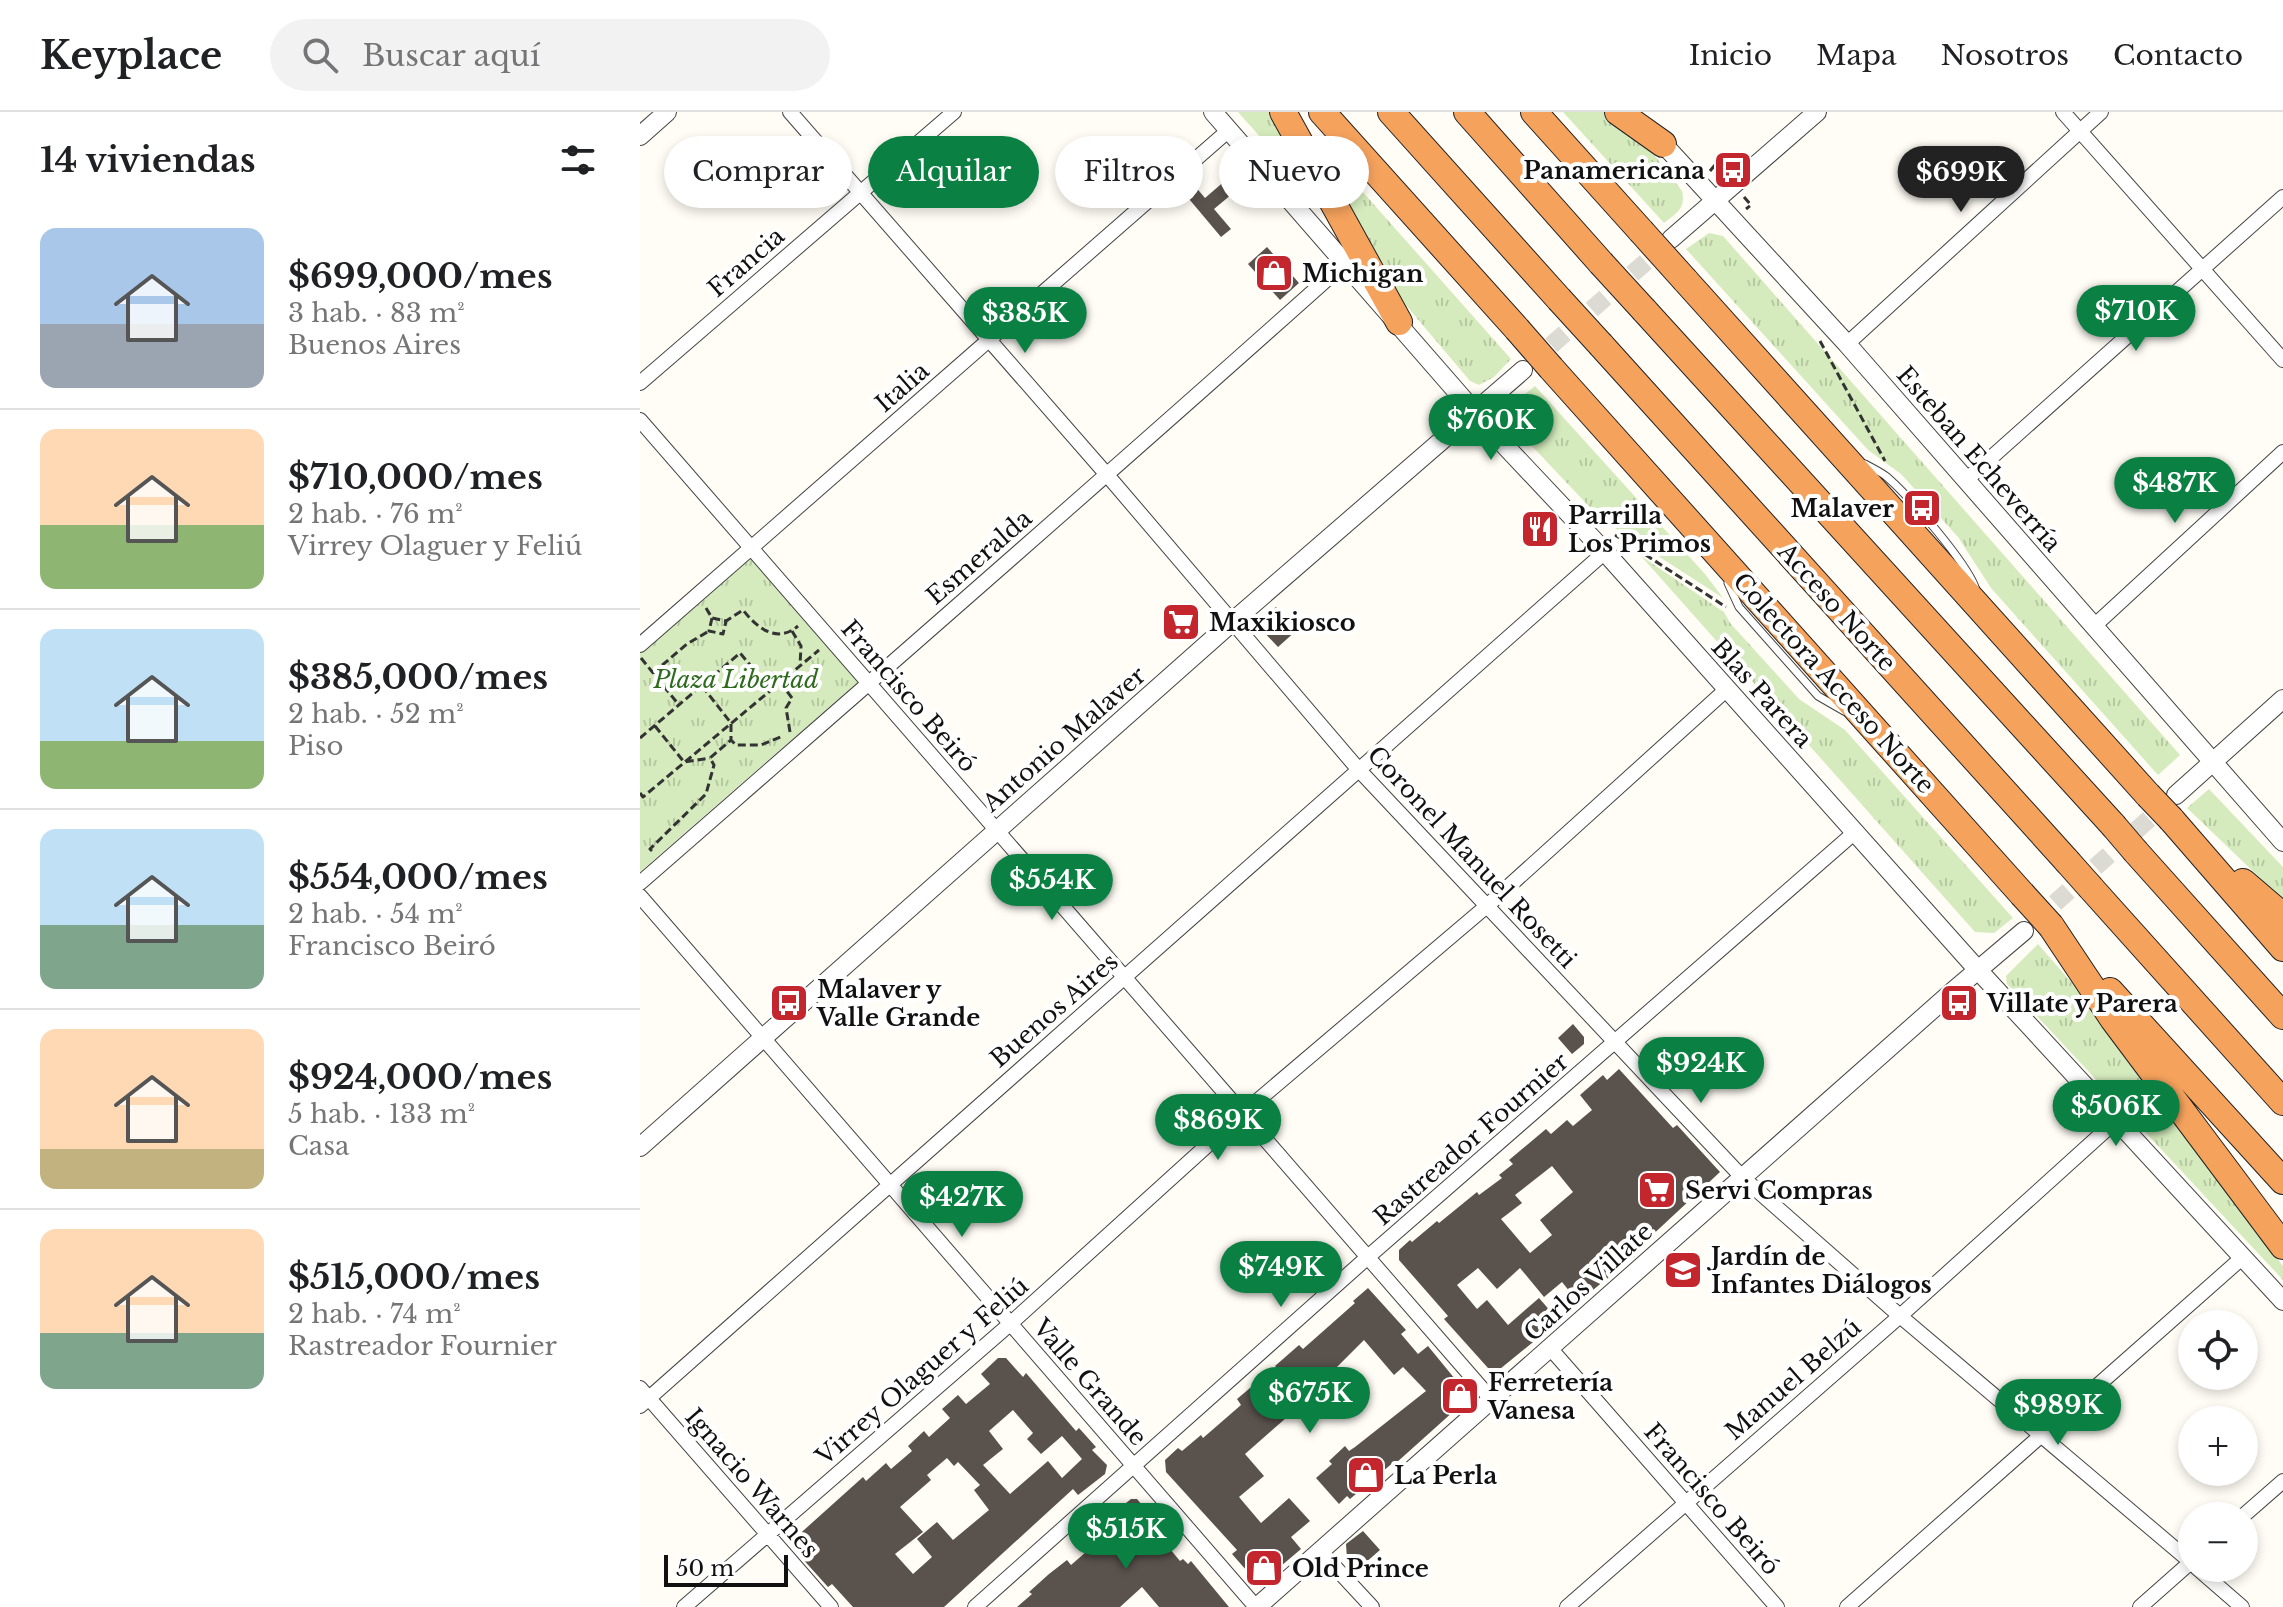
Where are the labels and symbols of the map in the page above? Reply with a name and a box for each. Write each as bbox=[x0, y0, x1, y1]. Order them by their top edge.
pin: $699K bbox=[1905, 146, 2017, 214]
bus stop icon: Panamericana bbox=[1712, 149, 1754, 191]
place label: Panamericana bbox=[1523, 156, 1705, 185]
street label: Francia bbox=[702, 221, 791, 303]
shop icon: Michigan bbox=[1253, 252, 1295, 294]
place label: Michigan bbox=[1302, 259, 1424, 288]
pin: $710K bbox=[2080, 285, 2192, 353]
pin: $385K bbox=[969, 287, 1081, 355]
street label: Italia bbox=[869, 356, 935, 418]
street label: Esteban Echeverría bbox=[1891, 360, 2068, 558]
pin: $760K bbox=[1435, 394, 1547, 462]
pin: $487K bbox=[2119, 457, 2231, 525]
bus stop icon: Malaver bbox=[1901, 487, 1943, 529]
place label: Malaver bbox=[1791, 494, 1894, 523]
place label: Parrilla Los Primos bbox=[1568, 501, 1711, 558]
street label: Esmeralda bbox=[920, 503, 1038, 611]
restaurant icon: Parrilla Los Primos bbox=[1519, 508, 1561, 550]
street label: Acceso Norte bbox=[1771, 536, 1902, 677]
street label: Colectora Acceso Norte bbox=[1727, 567, 1941, 799]
supermarket icon: Maxikiosco bbox=[1160, 601, 1202, 643]
place label: Maxikiosco bbox=[1209, 608, 1355, 637]
street label: Francisco Beiró bbox=[835, 614, 983, 778]
street label: Blas Parera bbox=[1706, 633, 1819, 754]
street label: Antonio Malaver bbox=[976, 660, 1152, 818]
park label: Plaza Libertad bbox=[652, 665, 819, 694]
street label: Coronel Manuel Rosetti bbox=[1362, 740, 1582, 974]
pin: $554K bbox=[996, 854, 1108, 922]
street label: Buenos Aires bbox=[984, 947, 1124, 1073]
place label: Malaver y Valle Grande bbox=[816, 975, 980, 1032]
bus stop icon: Malaver y Valle Grande bbox=[768, 982, 810, 1024]
bus stop icon: Villate y Parera bbox=[1938, 982, 1980, 1024]
place label: Villate y Parera bbox=[1986, 989, 2178, 1018]
pin: $924K bbox=[1645, 1037, 1757, 1105]
street label: Rastreador Fournier bbox=[1368, 1046, 1575, 1231]
pin: $506K bbox=[2060, 1080, 2172, 1148]
pin: $869K bbox=[1162, 1094, 1274, 1162]
supermarket icon: Servi Compras bbox=[1636, 1169, 1678, 1211]
pin: $427K bbox=[906, 1171, 1018, 1239]
place label: Servi Compras bbox=[1685, 1176, 1873, 1205]
street label: Carlos Villate bbox=[1518, 1217, 1658, 1347]
pin: $749K bbox=[1225, 1241, 1337, 1309]
place label: Jardín de Infantes Diálogos bbox=[1706, 1242, 1932, 1299]
school or university icon: Jardín de Infantes Diálogos bbox=[1662, 1249, 1704, 1291]
street label: Virrey Olaguer y Feliú bbox=[809, 1271, 1034, 1472]
street label: Valle Grande bbox=[1027, 1312, 1153, 1451]
street label: Manuel Belzú bbox=[1719, 1312, 1867, 1446]
pin: $675K bbox=[1254, 1367, 1366, 1435]
place label: Ferretería Vanesa bbox=[1487, 1368, 1613, 1425]
shop icon: Ferretería Vanesa bbox=[1439, 1375, 1481, 1417]
pin: $989K bbox=[2002, 1379, 2114, 1447]
street label: Ignacio Warnes bbox=[679, 1402, 825, 1564]
street label: Francisco Beiró bbox=[1638, 1417, 1786, 1581]
shop icon: La Perla bbox=[1345, 1454, 1387, 1496]
place label: La Perla bbox=[1394, 1461, 1497, 1490]
pin: $515K bbox=[1070, 1503, 1182, 1571]
shop icon: Old Prince bbox=[1243, 1547, 1285, 1589]
scale bar bbox=[664, 1551, 788, 1587]
place label: Old Prince bbox=[1292, 1554, 1429, 1583]

